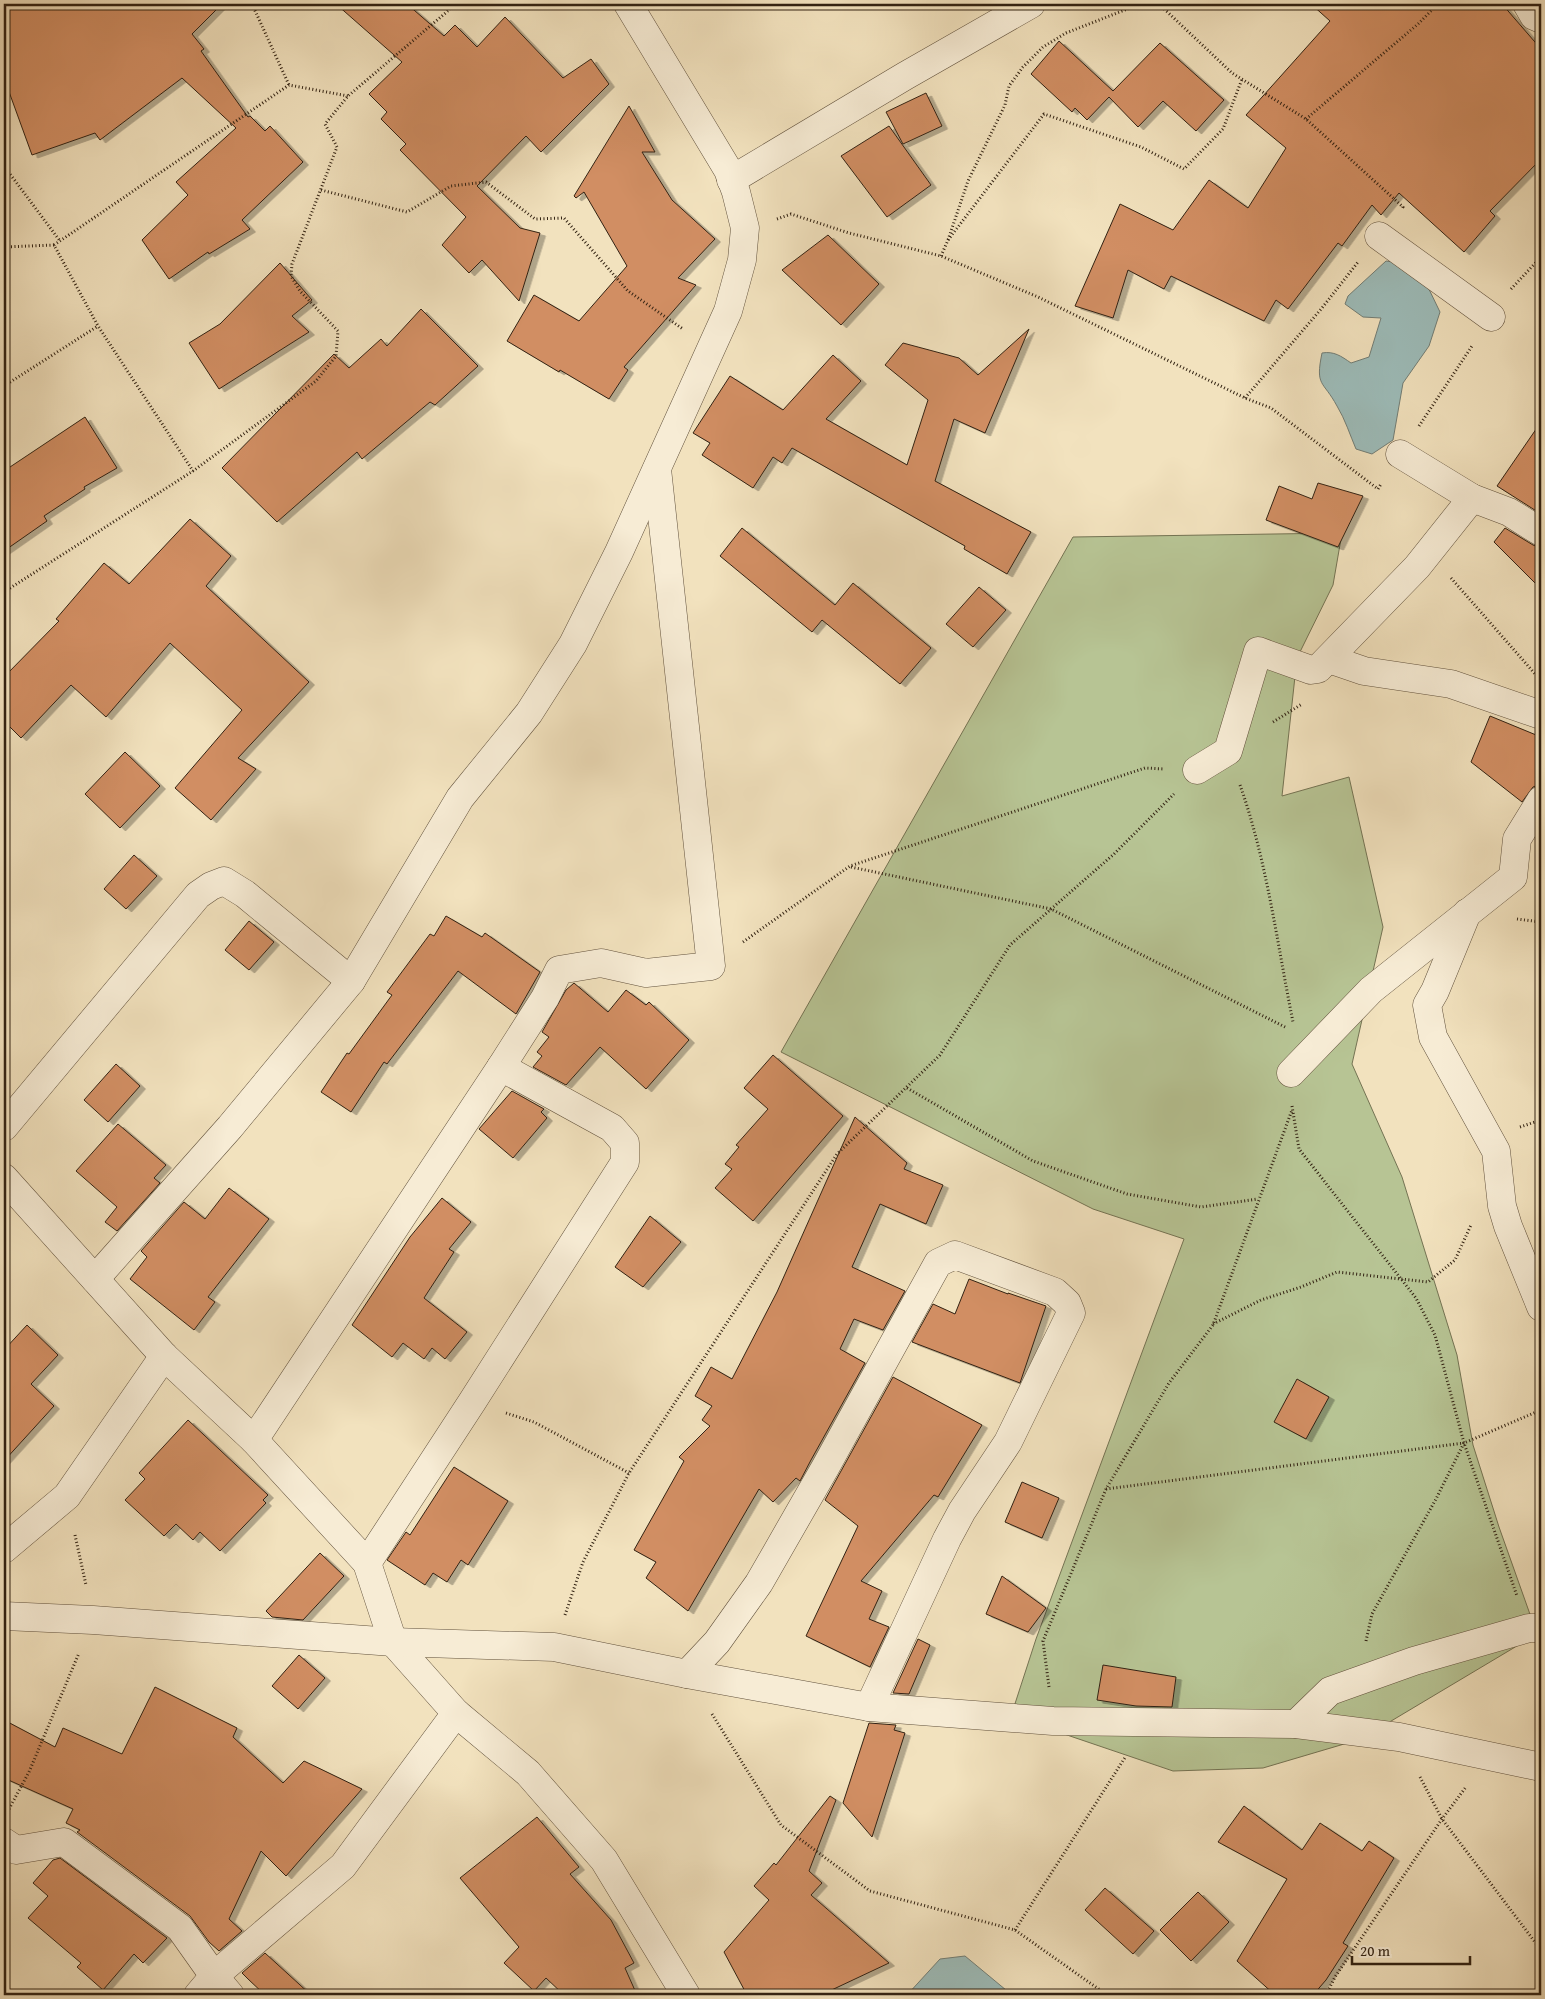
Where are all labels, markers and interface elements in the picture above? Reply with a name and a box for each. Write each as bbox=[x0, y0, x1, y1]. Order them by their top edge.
scale bar bbox=[1352, 1934, 1470, 1966]
text: 20 m bbox=[1360, 1940, 1391, 1961]

